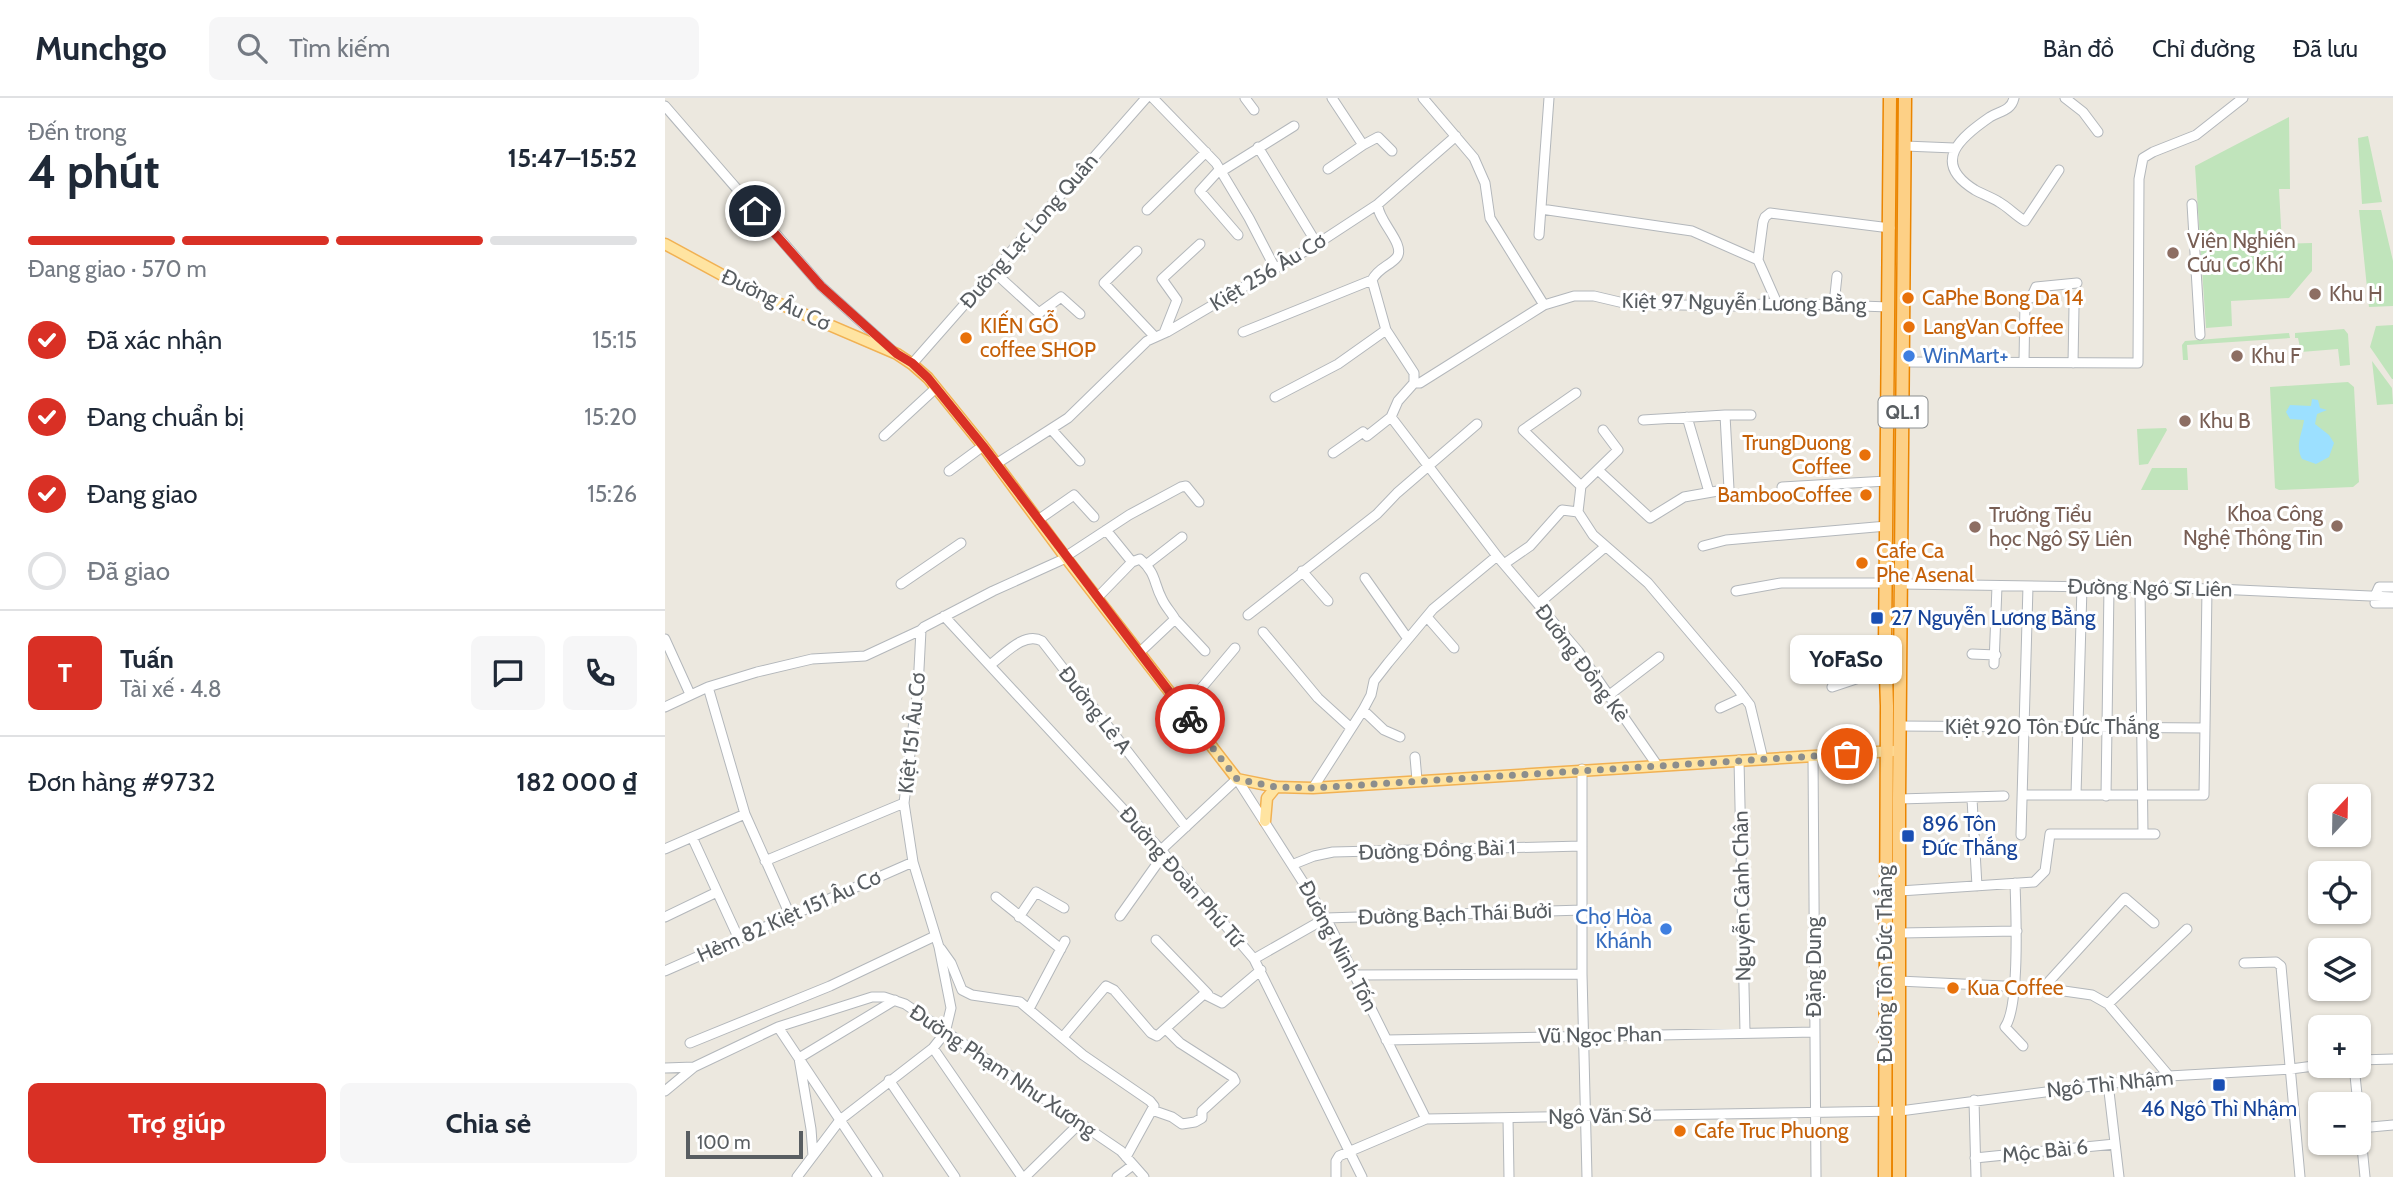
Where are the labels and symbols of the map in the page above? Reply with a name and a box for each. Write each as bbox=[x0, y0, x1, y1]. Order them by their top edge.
street label: Đường Lạc Long Quân bbox=[954, 148, 1103, 313]
pin bbox=[725, 181, 785, 241]
street label: Kiệt 256 Âu Cơ bbox=[1205, 227, 1330, 316]
place label: Viện Nghiên Cứu Cơ Khí bbox=[2187, 228, 2296, 277]
marker: Viện Nghiên Cứu Cơ Khí bbox=[2165, 245, 2181, 261]
street label: Đường Âu Cơ bbox=[718, 263, 835, 336]
place label: Khu H bbox=[2329, 281, 2383, 306]
place label: CaPhe Bong Da 14 bbox=[1922, 285, 2083, 310]
marker: Khu H bbox=[2307, 286, 2323, 302]
street label: Kiệt 97 Nguyễn Lương Bằng bbox=[1621, 288, 1867, 317]
marker: CaPhe Bong Da 14 bbox=[1900, 290, 1916, 306]
place label: KIẾN GỖ coffee SHOP bbox=[980, 309, 1096, 362]
place label: LangVan Coffee bbox=[1923, 314, 2064, 339]
marker: LangVan Coffee bbox=[1901, 319, 1917, 335]
marker: KIẾN GỖ coffee SHOP bbox=[958, 330, 974, 346]
place label: WinMart+ bbox=[1923, 343, 2009, 368]
place label: Khu F bbox=[2251, 343, 2301, 368]
marker: WinMart+ bbox=[1901, 348, 1917, 364]
marker: Khu F bbox=[2229, 348, 2245, 364]
road number: QL.1 bbox=[1879, 396, 1927, 428]
place label: Khu B bbox=[2199, 408, 2251, 433]
marker: Khu B bbox=[2177, 413, 2193, 429]
place label: TrungDuong Coffee bbox=[1742, 430, 1852, 479]
marker: TrungDuong Coffee bbox=[1857, 447, 1873, 463]
place label: BambooCoffee bbox=[1717, 482, 1852, 507]
marker: BambooCoffee bbox=[1858, 487, 1874, 503]
place label: Khoa Công Nghệ Thông Tin bbox=[2183, 501, 2324, 550]
place label: Trường Tiểu học Ngô Sỹ Liên bbox=[1989, 502, 2132, 551]
marker: Khoa Công Nghệ Thông Tin bbox=[2329, 518, 2345, 534]
marker: Trường Tiểu học Ngô Sỹ Liên bbox=[1967, 519, 1983, 535]
place label: Cafe Ca Phe Asenal bbox=[1876, 538, 1974, 587]
marker: Cafe Ca Phe Asenal bbox=[1854, 555, 1870, 571]
street label: Đường Ngô Sĩ Liên bbox=[2067, 574, 2233, 601]
street label: Đường Đồng Kè bbox=[1530, 599, 1635, 727]
place label: 27 Nguyễn Lương Bằng bbox=[1891, 605, 2096, 630]
marker: 27 Nguyễn Lương Bằng bbox=[1869, 610, 1885, 626]
callout: YoFaSo bbox=[1791, 635, 1903, 684]
street label: Đường Lê A bbox=[1054, 661, 1137, 758]
street label: Kiệt 151 Âu Cơ bbox=[893, 671, 930, 795]
courier bbox=[1155, 684, 1225, 754]
street label: Kiệt 920 Tôn Đức Thắng bbox=[1945, 714, 2160, 739]
pin bbox=[1817, 724, 1877, 784]
north arrow bbox=[2308, 784, 2371, 847]
street label: Đường Đoàn Phú Tứ bbox=[1115, 801, 1251, 953]
street label: Nguyễn Cảnh Chân bbox=[1728, 811, 1755, 981]
place label: 896 Tôn Đức Thắng bbox=[1922, 811, 2018, 860]
marker: 896 Tôn Đức Thắng bbox=[1900, 828, 1916, 844]
street label: Đường Đồng Bài 1 bbox=[1358, 834, 1516, 865]
street label: Hẻm 82 Kiệt 151 Âu Cơ bbox=[693, 864, 885, 967]
street label: Đường Tôn Đức Thắng bbox=[1872, 865, 1897, 1063]
street label: Đường Ninh Tốn bbox=[1293, 876, 1383, 1015]
street label: Đường Bạch Thái Bưởi bbox=[1358, 898, 1552, 929]
place label: Chợ Hòa Khánh bbox=[1575, 904, 1652, 953]
street label: Đặng Dung bbox=[1801, 916, 1826, 1017]
marker: Chợ Hòa Khánh bbox=[1658, 921, 1674, 937]
place label: Kua Coffee bbox=[1967, 975, 2064, 1000]
marker: Kua Coffee bbox=[1945, 980, 1961, 996]
street label: Đường Phạm Như Xương bbox=[905, 999, 1102, 1143]
street label: Vũ Ngọc Phan bbox=[1538, 1021, 1662, 1048]
street label: Ngô Thì Nhậm bbox=[2045, 1064, 2175, 1103]
marker: 46 Ngô Thì Nhậm bbox=[2211, 1077, 2227, 1093]
place label: 46 Ngô Thì Nhậm bbox=[2141, 1096, 2297, 1121]
street label: Ngô Văn Sở bbox=[1548, 1102, 1652, 1129]
place label: Cafe Truc Phuong bbox=[1694, 1118, 1849, 1143]
marker: Cafe Truc Phuong bbox=[1672, 1123, 1688, 1139]
scale bar bbox=[686, 1128, 803, 1160]
street label: Mộc Bài 6 bbox=[2001, 1134, 2089, 1167]

